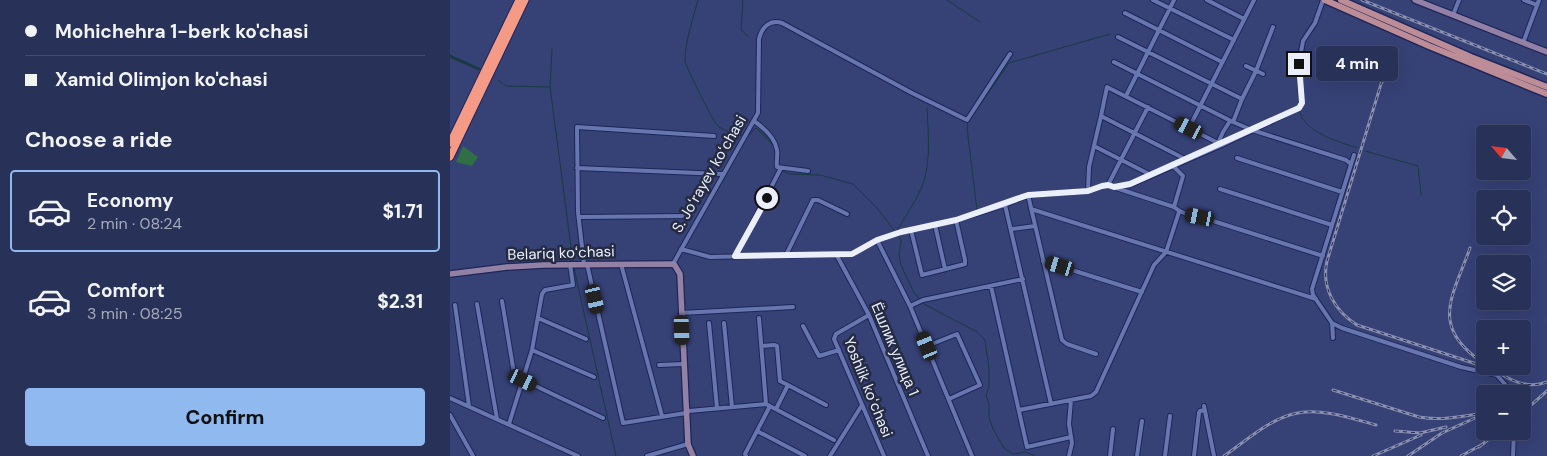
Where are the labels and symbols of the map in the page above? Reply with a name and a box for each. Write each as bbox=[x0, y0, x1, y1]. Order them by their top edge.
callout: 4 min bbox=[1316, 46, 1399, 82]
route end bbox=[1288, 53, 1310, 75]
street label: S. Joʻrayev koʻchasi bbox=[667, 112, 751, 236]
car bbox=[1172, 115, 1205, 141]
north arrow bbox=[1476, 125, 1531, 180]
route start bbox=[756, 187, 778, 209]
car bbox=[1183, 207, 1216, 227]
street label: Belariq koʻchasi bbox=[507, 241, 615, 265]
car bbox=[1043, 254, 1076, 278]
car bbox=[584, 283, 605, 315]
street label: Ёшлик улица 1 bbox=[866, 299, 924, 399]
car bbox=[673, 315, 690, 345]
car bbox=[914, 329, 939, 363]
street label: Yoshlik koʻchasi bbox=[839, 334, 897, 440]
car bbox=[506, 367, 539, 393]

